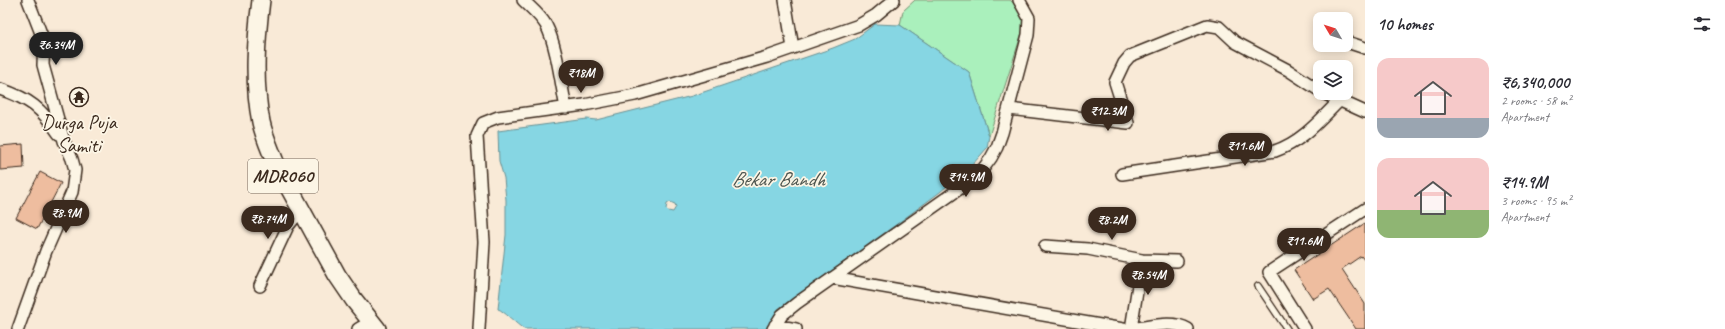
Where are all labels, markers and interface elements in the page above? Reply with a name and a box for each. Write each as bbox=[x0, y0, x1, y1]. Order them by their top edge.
north arrow bbox=[1313, 12, 1353, 52]
map controls bbox=[1313, 12, 1353, 100]
icon: filters bbox=[1691, 13, 1713, 35]
text: 10 homes bbox=[1377, 14, 1433, 35]
pin: ₹6.34M bbox=[23, 32, 89, 66]
text: ₹6.34M bbox=[38, 37, 74, 53]
pin: ₹18M bbox=[557, 60, 605, 94]
button: layers bbox=[1313, 60, 1353, 100]
text: ₹18M bbox=[567, 65, 595, 81]
text: ₹6,340,000 bbox=[1501, 72, 1569, 93]
icon: home bbox=[1409, 74, 1457, 122]
temple icon: Durga Puja Samiti bbox=[68, 86, 90, 108]
text: 2 rooms · 58 m² bbox=[1501, 93, 1571, 109]
pin: ₹12.3M bbox=[1075, 98, 1141, 132]
text: ₹12.3M bbox=[1090, 103, 1126, 119]
text: Apartment bbox=[1501, 109, 1549, 125]
place label: Durga Puja Samiti bbox=[41, 110, 118, 158]
pin: ₹11.6M bbox=[1212, 133, 1278, 167]
text: ₹11.6M bbox=[1227, 138, 1263, 154]
road number: MDR060 bbox=[248, 159, 318, 193]
pin: ₹14.9M bbox=[933, 164, 999, 198]
water label: Bekar Bandh bbox=[731, 166, 826, 192]
text: ₹14.9M bbox=[948, 169, 984, 185]
text: ₹14.9M bbox=[1501, 172, 1547, 193]
icon: home bbox=[1409, 174, 1457, 222]
text: 3 rooms · 95 m² bbox=[1501, 193, 1571, 209]
pin: ₹8.9M bbox=[38, 200, 94, 234]
text: ₹8.9M bbox=[51, 205, 81, 221]
pin: ₹8.74M bbox=[235, 206, 301, 240]
pin: ₹8.2M bbox=[1084, 207, 1140, 241]
text: Apartment bbox=[1501, 209, 1549, 225]
text: ₹8.74M bbox=[250, 211, 286, 227]
text: ₹8.2M bbox=[1097, 212, 1127, 228]
pin: ₹11.6M bbox=[1271, 228, 1337, 262]
text: ₹11.6M bbox=[1286, 233, 1322, 249]
pin: ₹8.54M bbox=[1115, 262, 1181, 296]
text: ₹8.54M bbox=[1130, 267, 1166, 283]

